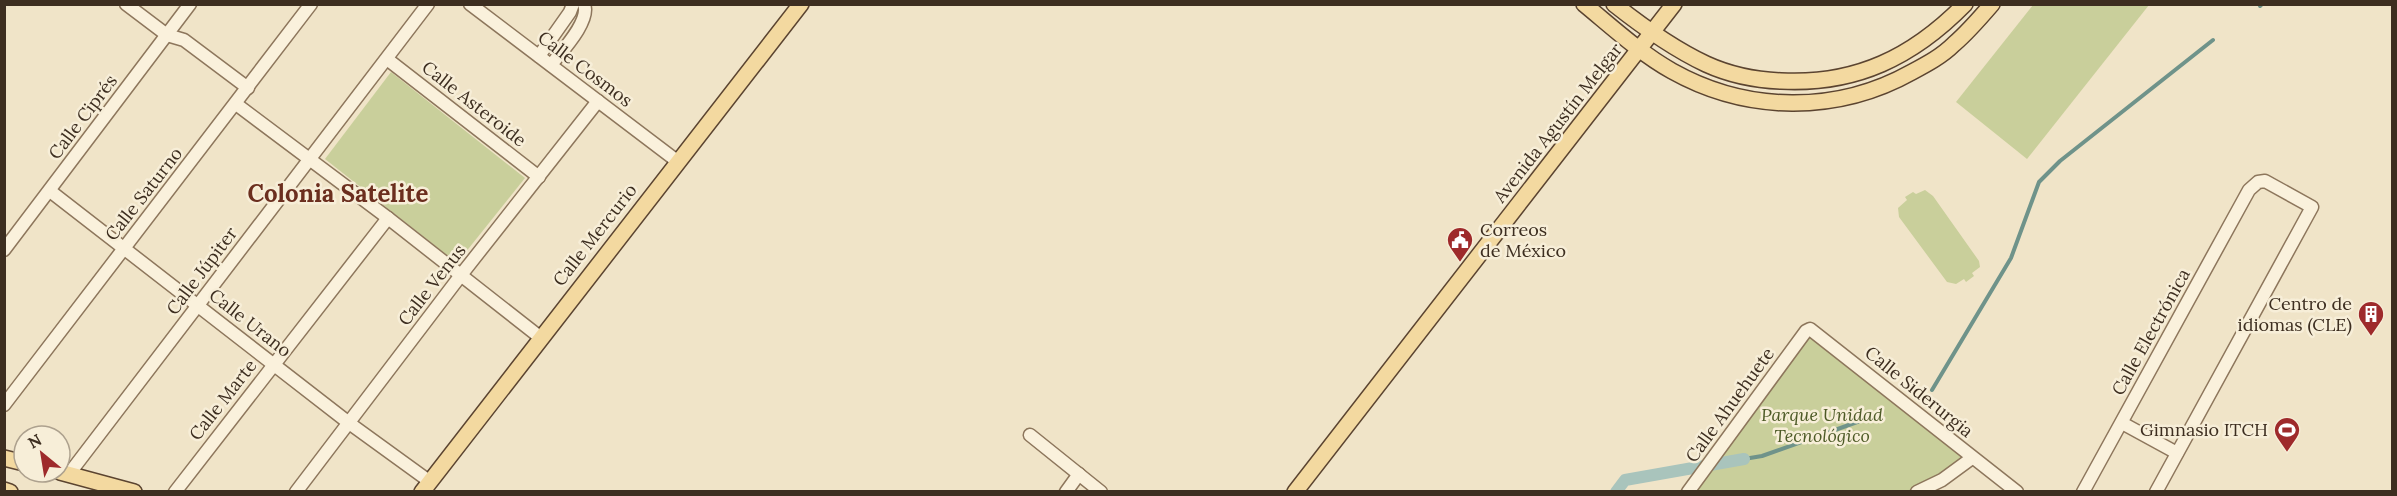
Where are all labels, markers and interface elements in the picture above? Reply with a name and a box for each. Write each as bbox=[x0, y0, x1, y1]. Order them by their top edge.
street label: Calle Cosmos bbox=[533, 26, 637, 112]
street label: Avenida Agustín Melgar bbox=[1487, 38, 1627, 208]
street label: Calle Asteroide bbox=[417, 56, 531, 152]
street label: Calle Ciprés bbox=[43, 70, 122, 164]
street label: Calle Saturno bbox=[100, 142, 187, 245]
district label: Colonia Satelite bbox=[248, 178, 429, 209]
street label: Calle Mercurio bbox=[547, 179, 642, 291]
place label: Correos de México bbox=[1480, 218, 1566, 262]
street label: Calle Júpiter bbox=[161, 222, 242, 319]
public building icon: Correos de México bbox=[1445, 225, 1475, 263]
street label: Calle Venus bbox=[393, 239, 471, 330]
street label: Calle Electrónica bbox=[2106, 264, 2195, 399]
street label: Calle Urano bbox=[205, 283, 296, 362]
place label: Centro de idiomas (CLE) bbox=[2238, 292, 2352, 336]
building icon: Centro de idiomas (CLE) bbox=[2356, 299, 2386, 337]
street label: Calle Siderurgia bbox=[1860, 341, 1978, 442]
street label: Calle Ahuehuete bbox=[1680, 343, 1779, 467]
street label: Calle Marte bbox=[184, 354, 262, 445]
park label: Parque Unidad Tecnológico bbox=[1761, 403, 1883, 447]
sports icon: Gimnasio ITCH bbox=[2272, 415, 2302, 453]
place label: Gimnasio ITCH bbox=[2140, 418, 2268, 441]
north arrow bbox=[12, 424, 72, 484]
text: N bbox=[24, 429, 45, 453]

